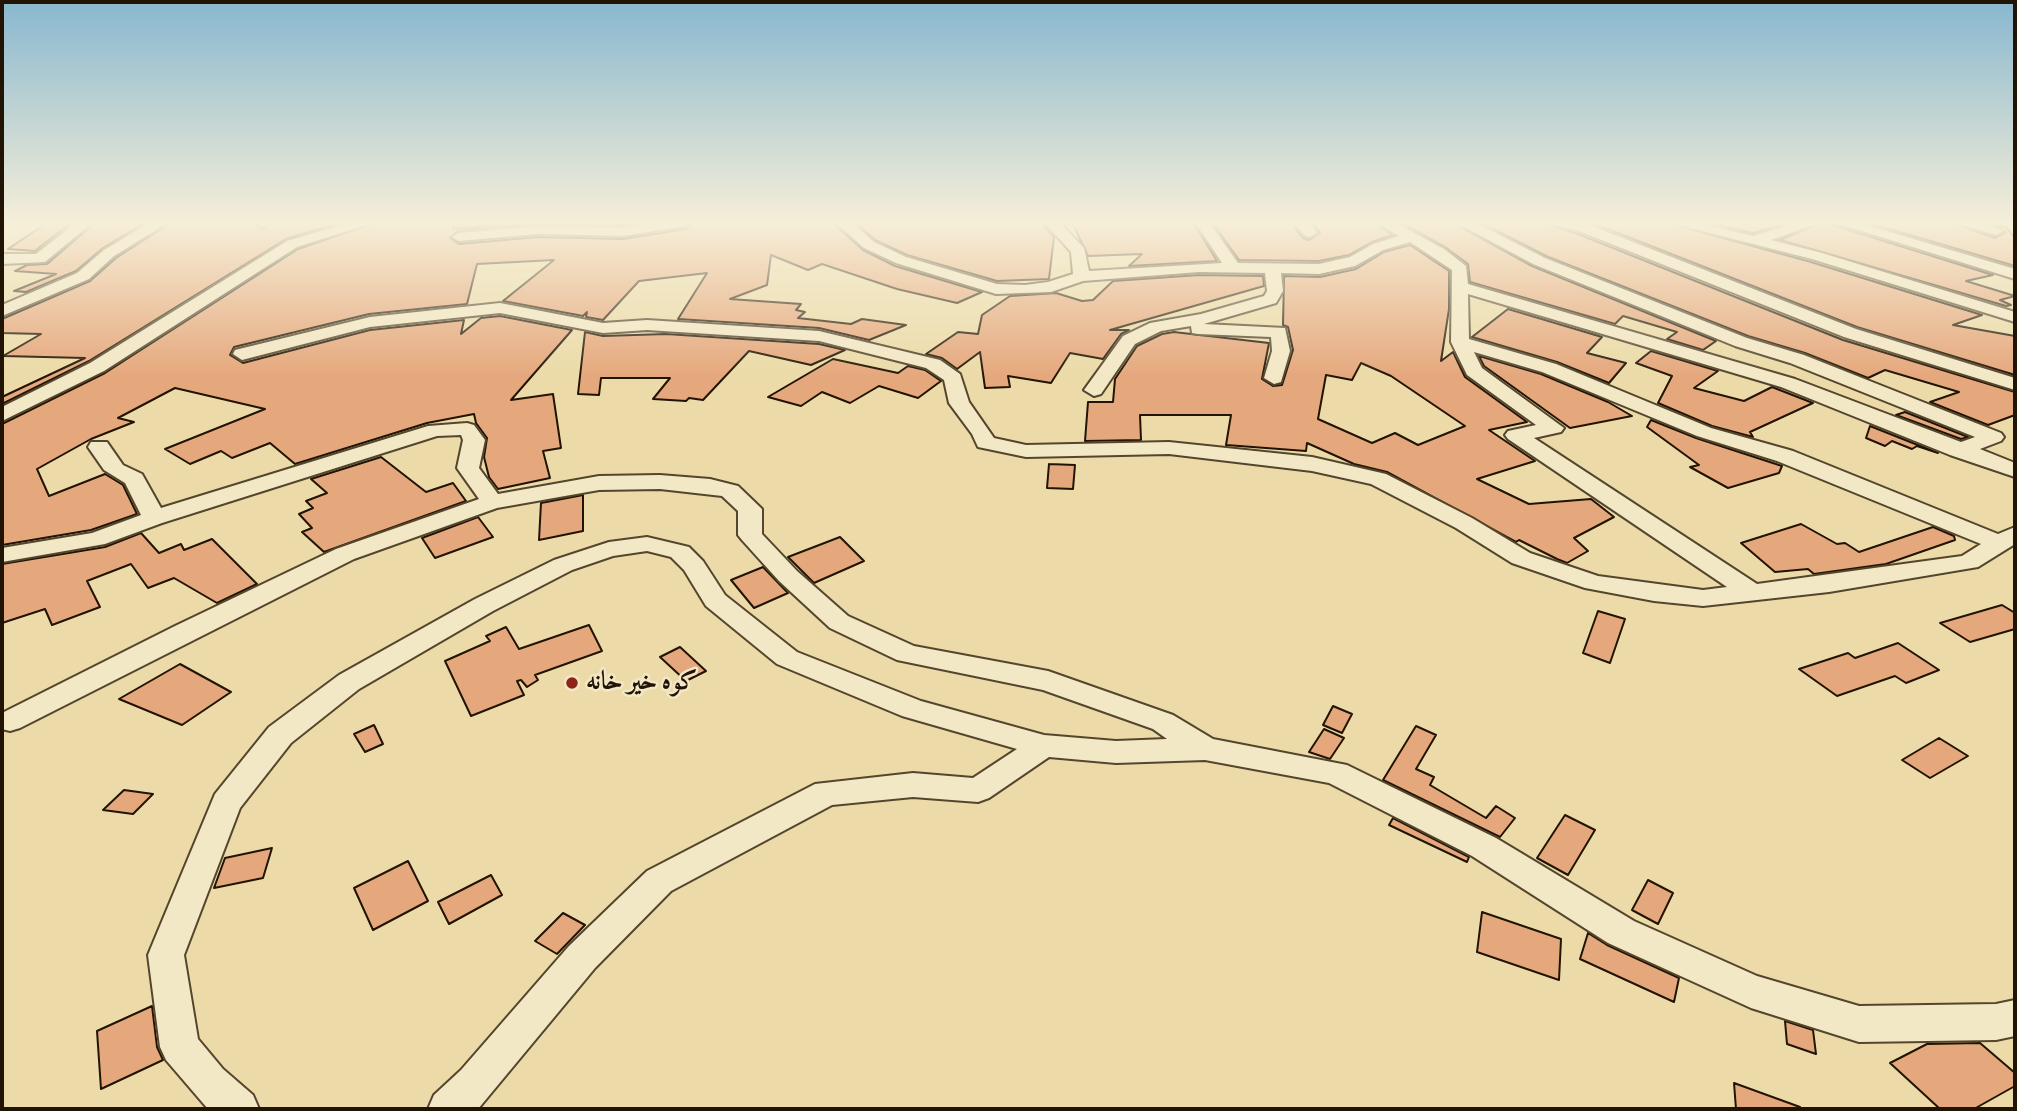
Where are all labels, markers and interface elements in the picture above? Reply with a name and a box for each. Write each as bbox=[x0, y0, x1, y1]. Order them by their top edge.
place label: کوه خير خانه bbox=[586, 667, 697, 699]
marker: کوه خير خانه bbox=[564, 675, 580, 691]

